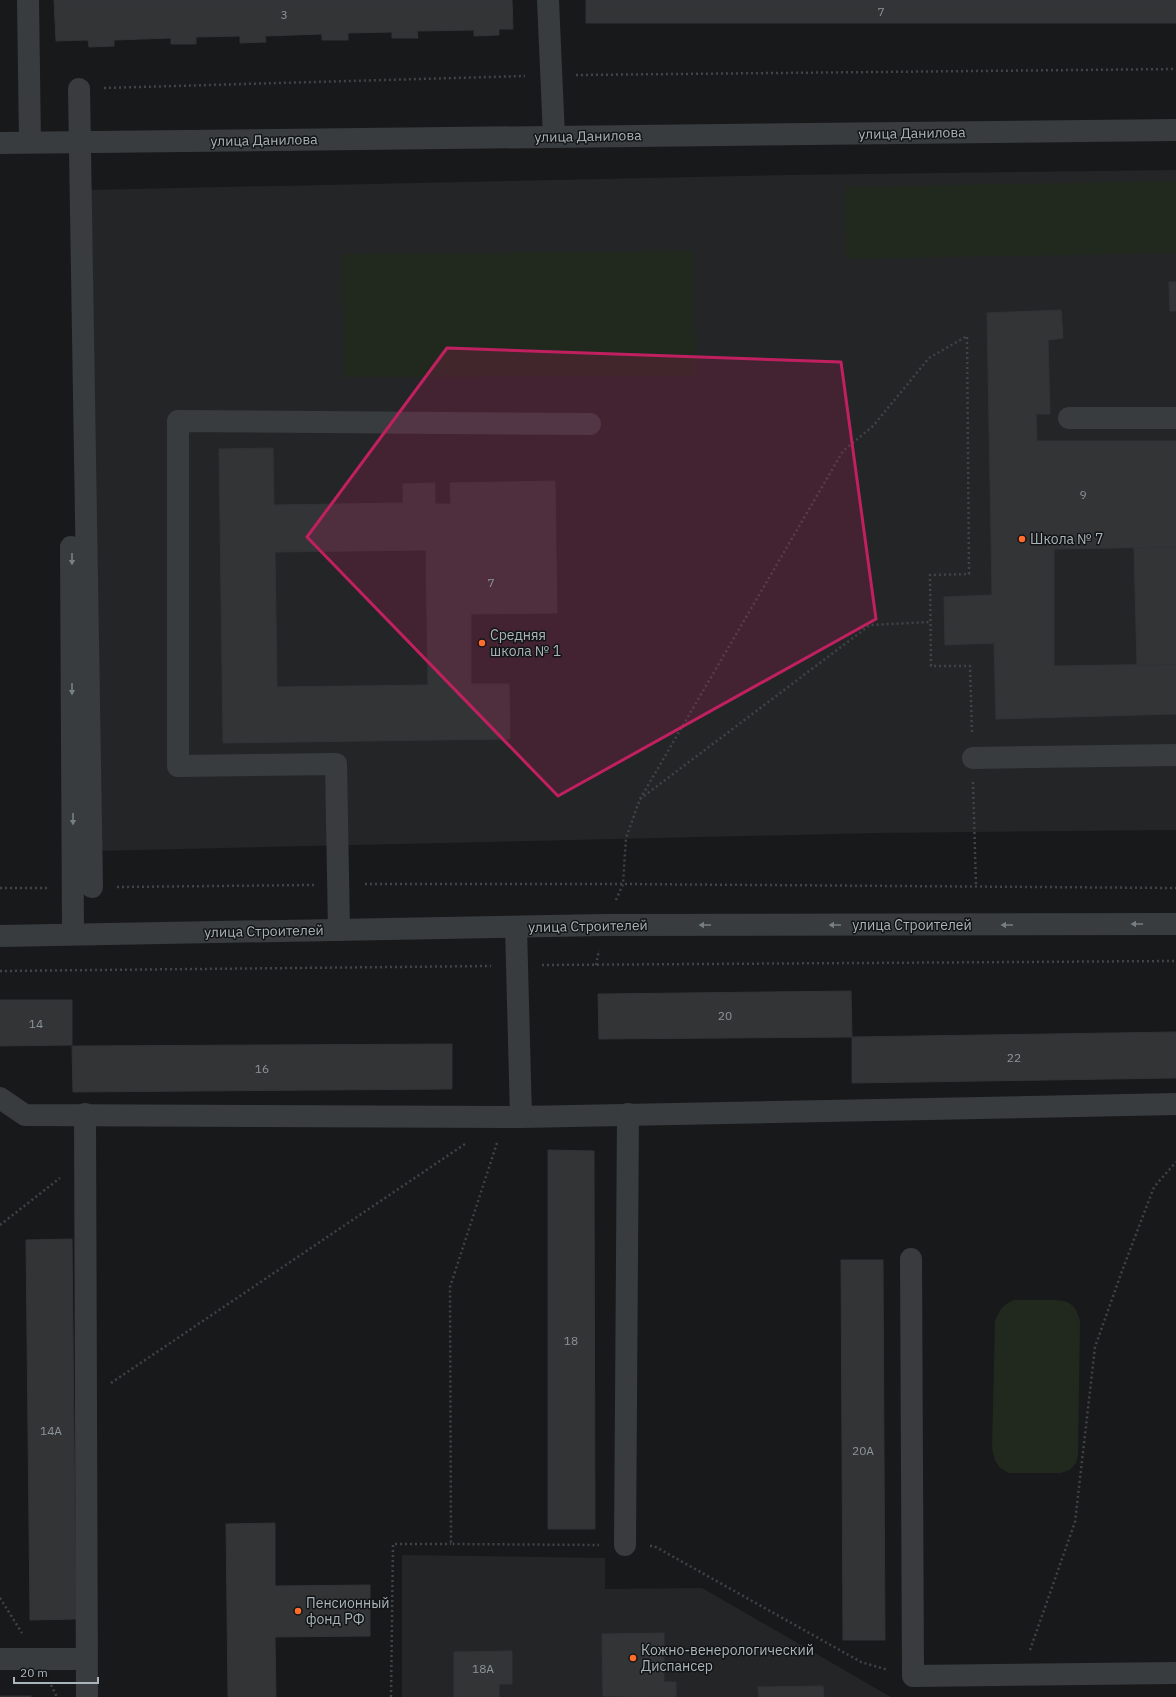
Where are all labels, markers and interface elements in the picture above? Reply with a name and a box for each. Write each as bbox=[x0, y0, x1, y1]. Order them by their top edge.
house number: 7 bbox=[877, 4, 885, 19]
house number: 3 bbox=[280, 7, 288, 22]
street label: улица Данилова bbox=[858, 123, 966, 143]
street label: улица Данилова bbox=[534, 126, 642, 146]
street label: улица Данилова bbox=[210, 130, 318, 150]
house number: 9 bbox=[1079, 487, 1087, 502]
place label: Школа № 7 bbox=[1030, 530, 1103, 548]
marker: Школа № 7 bbox=[1017, 534, 1027, 544]
one-way arrow bbox=[68, 553, 75, 565]
house number: 7 bbox=[487, 575, 495, 590]
place label: Средняя школа № 1 bbox=[490, 626, 561, 660]
marker: Средняя школа № 1 bbox=[477, 638, 487, 648]
one-way arrow bbox=[69, 683, 75, 696]
one-way arrow bbox=[69, 813, 76, 825]
street label: улица Строителей bbox=[528, 916, 648, 936]
street label: улица Строителей bbox=[852, 916, 972, 934]
street label: улица Строителей bbox=[204, 921, 324, 941]
one-way arrow bbox=[1130, 921, 1143, 927]
one-way arrow bbox=[698, 922, 711, 928]
one-way arrow bbox=[828, 922, 841, 928]
one-way arrow bbox=[1000, 922, 1013, 928]
house number: 20 bbox=[718, 1008, 732, 1023]
house number: 14 bbox=[29, 1016, 43, 1031]
house number: 22 bbox=[1007, 1050, 1021, 1065]
house number: 16 bbox=[255, 1061, 269, 1076]
house number: 18 bbox=[564, 1333, 578, 1348]
house number: 14А bbox=[40, 1423, 62, 1438]
house number: 20А bbox=[852, 1443, 874, 1458]
place label: Пенсионный фонд РФ bbox=[306, 1594, 390, 1628]
marker: Пенсионный фонд РФ bbox=[293, 1606, 303, 1616]
place label: Кожно-венерологический Диспансер bbox=[641, 1641, 814, 1675]
marker: Кожно-венерологический Диспансер bbox=[628, 1653, 638, 1663]
scale bar bbox=[14, 1659, 98, 1685]
house number: 18А bbox=[472, 1661, 494, 1676]
text: 20 m bbox=[20, 1665, 48, 1680]

